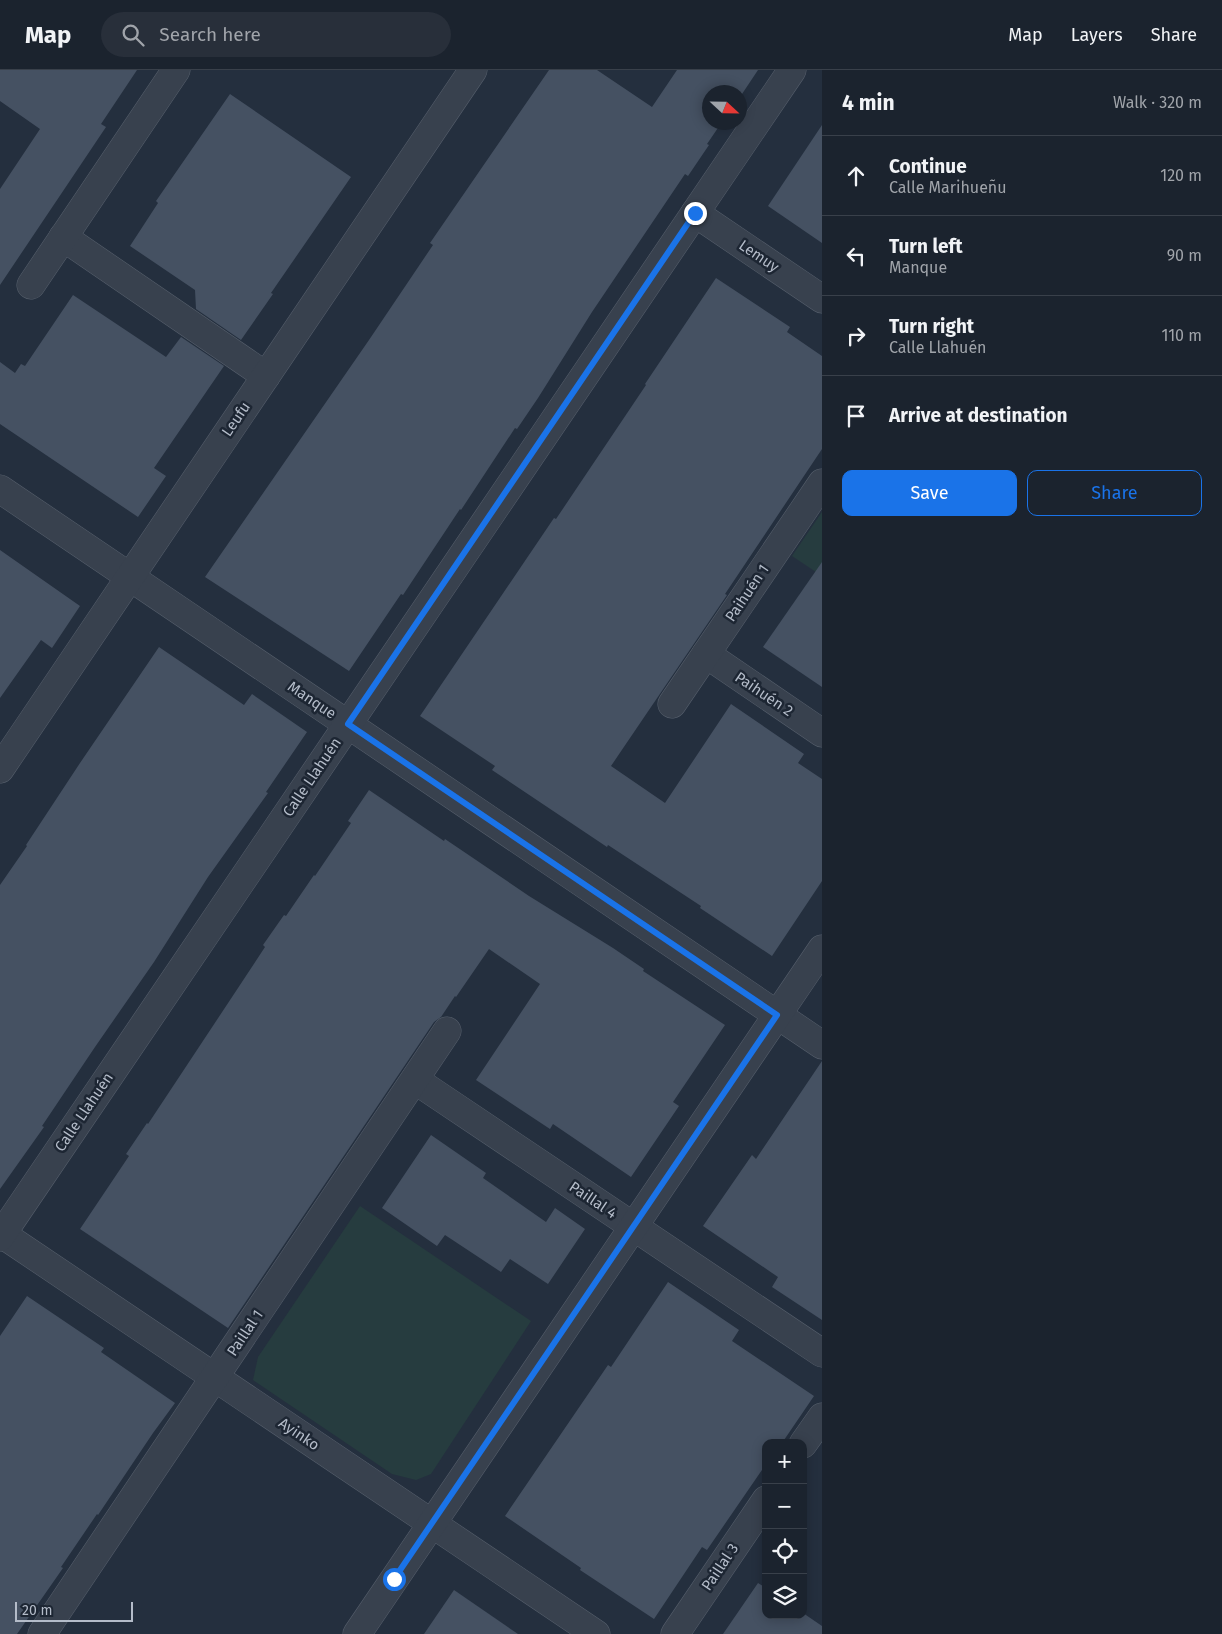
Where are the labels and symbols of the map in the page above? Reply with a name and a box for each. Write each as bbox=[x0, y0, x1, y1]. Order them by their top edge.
north arrow bbox=[702, 85, 747, 130]
route end bbox=[684, 202, 707, 225]
street label: Lemuy bbox=[736, 236, 783, 276]
street label: Leufu bbox=[218, 398, 254, 440]
street label: Paihuén 1 bbox=[721, 561, 773, 625]
street label: Paihuén 2 bbox=[732, 668, 796, 720]
street label: Manque bbox=[284, 677, 340, 723]
street label: Calle Llahuén bbox=[279, 734, 345, 820]
street label: Calle Llahuén bbox=[51, 1069, 117, 1155]
street label: Paillal 4 bbox=[566, 1178, 620, 1222]
street label: Paillal 1 bbox=[223, 1306, 267, 1360]
street label: Ayinko bbox=[275, 1414, 323, 1454]
street label: Paillal 3 bbox=[698, 1540, 742, 1594]
route start bbox=[383, 1568, 406, 1591]
scale bar bbox=[15, 1599, 132, 1622]

